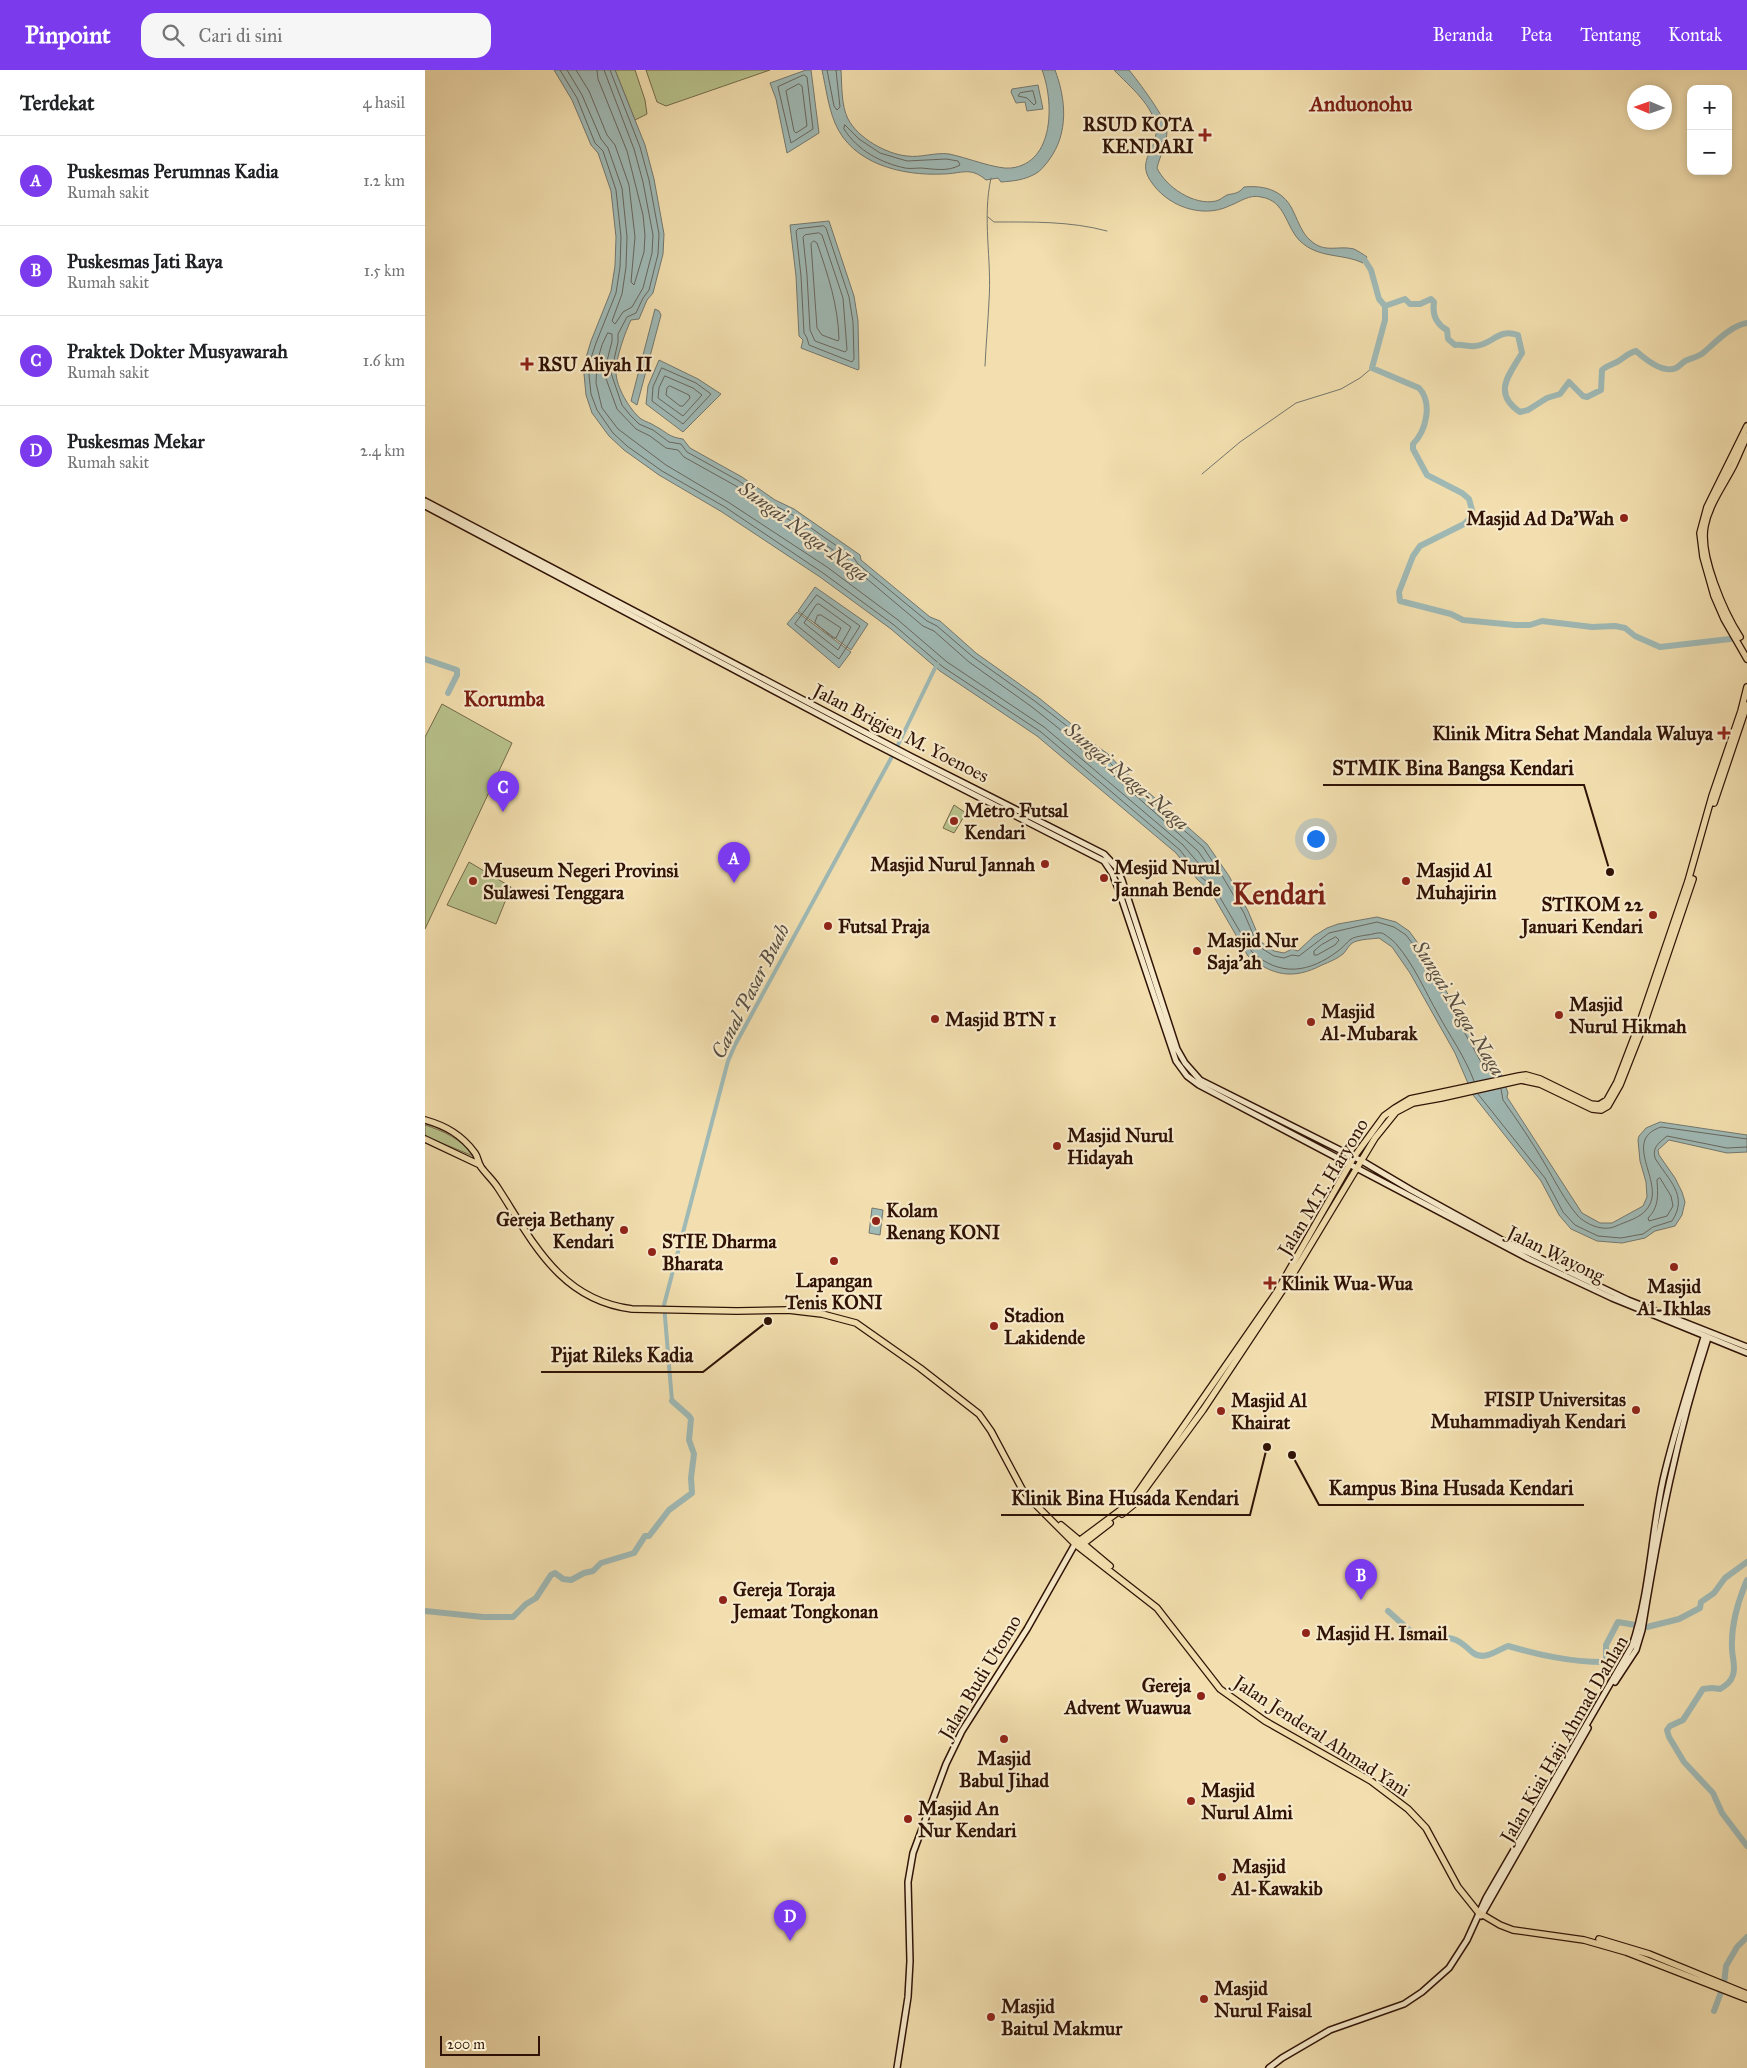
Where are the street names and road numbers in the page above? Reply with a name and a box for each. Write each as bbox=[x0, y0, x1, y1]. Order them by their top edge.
street label: Jalan Brigjen M. Yoenoes bbox=[807, 678, 993, 788]
street label: Jalan M.T. Haryono bbox=[1272, 1114, 1374, 1262]
street label: Jalan Wayong bbox=[1501, 1220, 1608, 1288]
street label: Jalan Budi Utomo bbox=[933, 1610, 1027, 1746]
street label: Jalan Kiai Haji Ahmad Dahlan bbox=[1494, 1631, 1634, 1849]
street label: Jalan Jenderal Ahmad Yani bbox=[1227, 1669, 1414, 1802]

